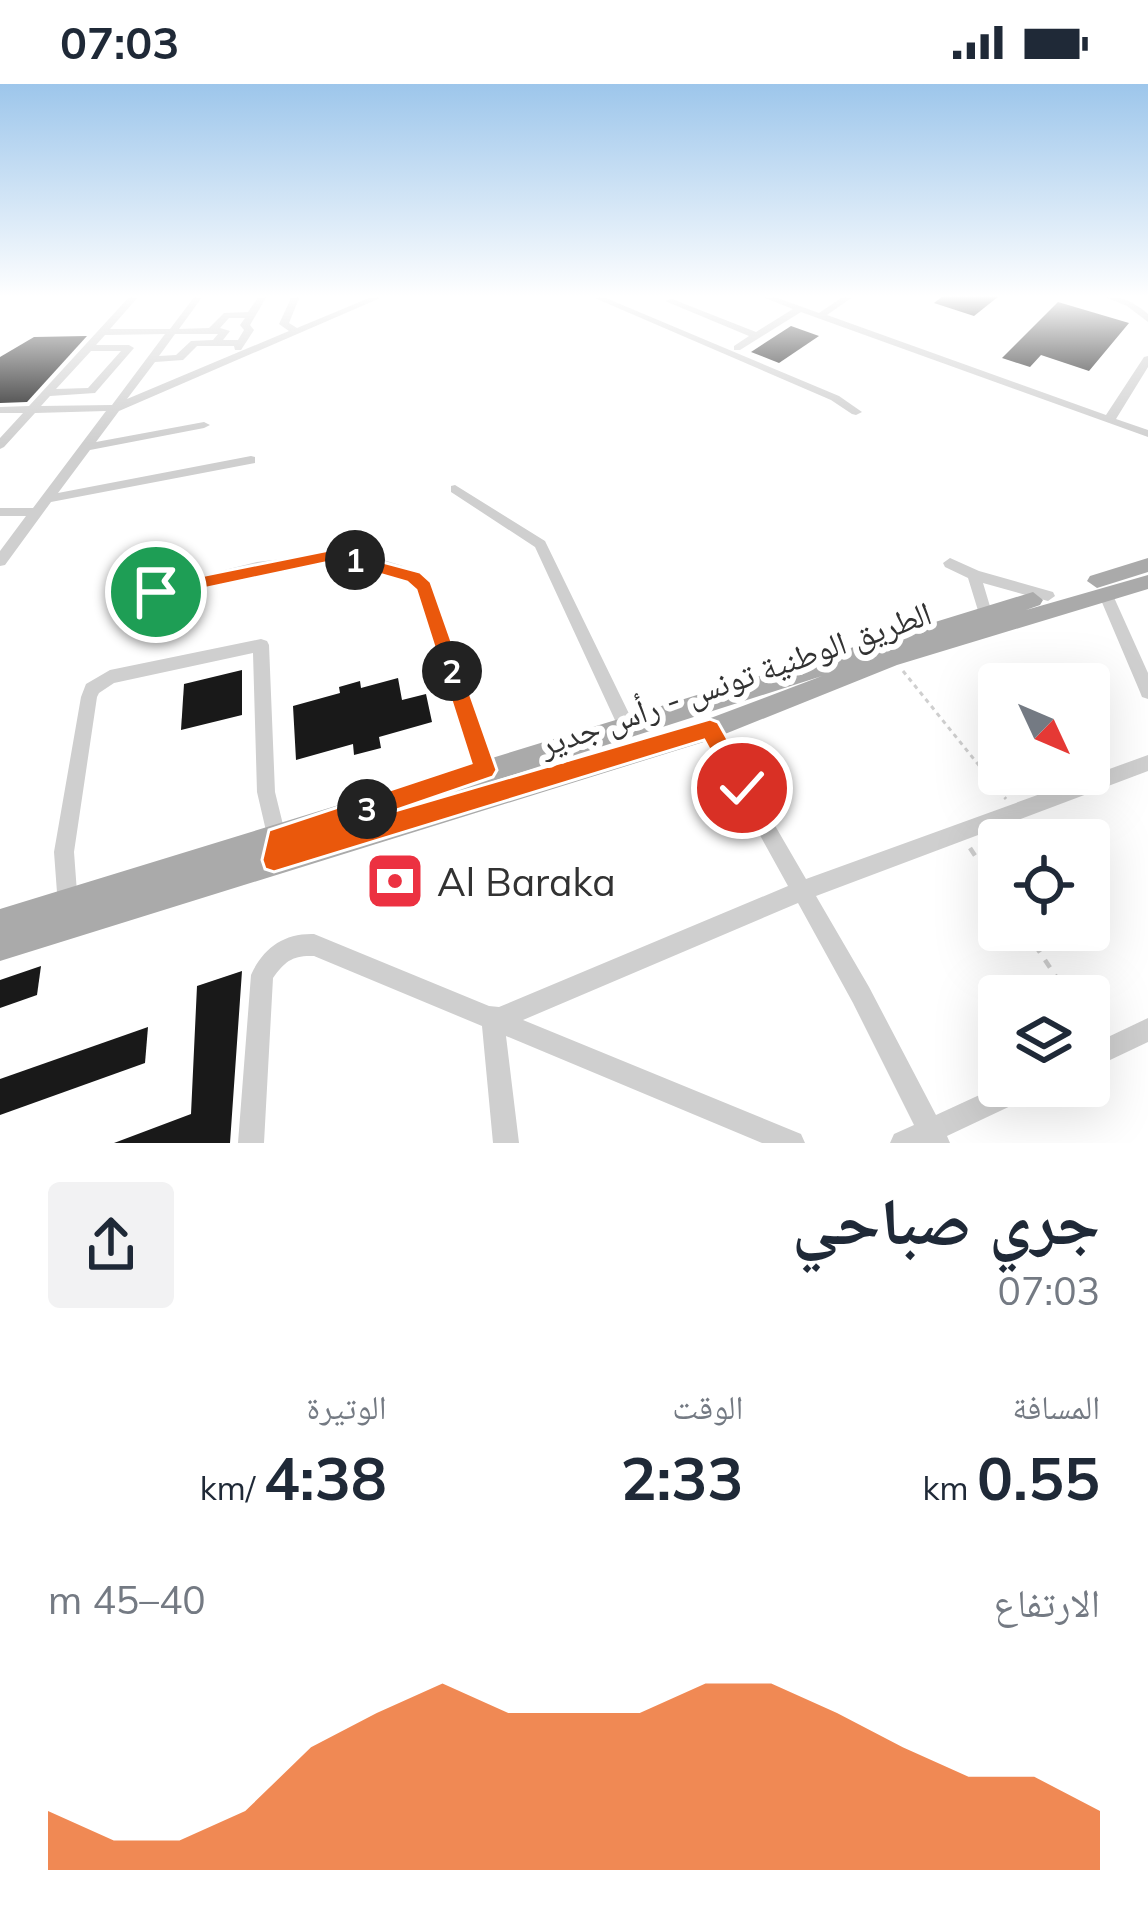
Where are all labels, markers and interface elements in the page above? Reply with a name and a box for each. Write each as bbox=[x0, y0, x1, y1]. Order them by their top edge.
text: 07:03 bbox=[60, 14, 179, 70]
pin: 1 bbox=[325, 530, 385, 590]
text: 1 bbox=[345, 539, 365, 580]
pin bbox=[105, 541, 207, 643]
icon: arrive bbox=[123, 559, 189, 625]
street label: الطريق الوطنية تونس - رأس جدير bbox=[533, 592, 937, 766]
pin: 2 bbox=[422, 641, 482, 701]
text: 2 bbox=[442, 650, 462, 691]
north arrow bbox=[978, 663, 1110, 795]
map controls bbox=[978, 663, 1110, 1107]
pin bbox=[691, 737, 793, 839]
icon: check bbox=[709, 755, 775, 821]
pin: 3 bbox=[337, 779, 397, 839]
text: 3 bbox=[357, 788, 377, 829]
button: locate bbox=[978, 819, 1110, 951]
bank icon: Al Baraka bbox=[364, 850, 426, 912]
place label: Al Baraka bbox=[437, 857, 616, 906]
button: layers bbox=[978, 975, 1110, 1107]
text: جري صباحي bbox=[792, 1179, 1100, 1262]
button: share bbox=[48, 1182, 174, 1308]
text: 07:03 bbox=[998, 1266, 1100, 1315]
text: الوتيرة bbox=[306, 1386, 387, 1427]
text: الوقت bbox=[672, 1386, 743, 1427]
text: المسافة bbox=[1013, 1386, 1100, 1427]
text: 4:38 bbox=[264, 1440, 387, 1515]
text: 2:33 bbox=[620, 1440, 743, 1515]
text: 0.55 bbox=[977, 1440, 1100, 1515]
text: /km bbox=[200, 1467, 264, 1508]
text: km bbox=[923, 1467, 977, 1508]
text: 40–45 m bbox=[48, 1575, 206, 1624]
text: الارتفاع bbox=[994, 1578, 1100, 1627]

